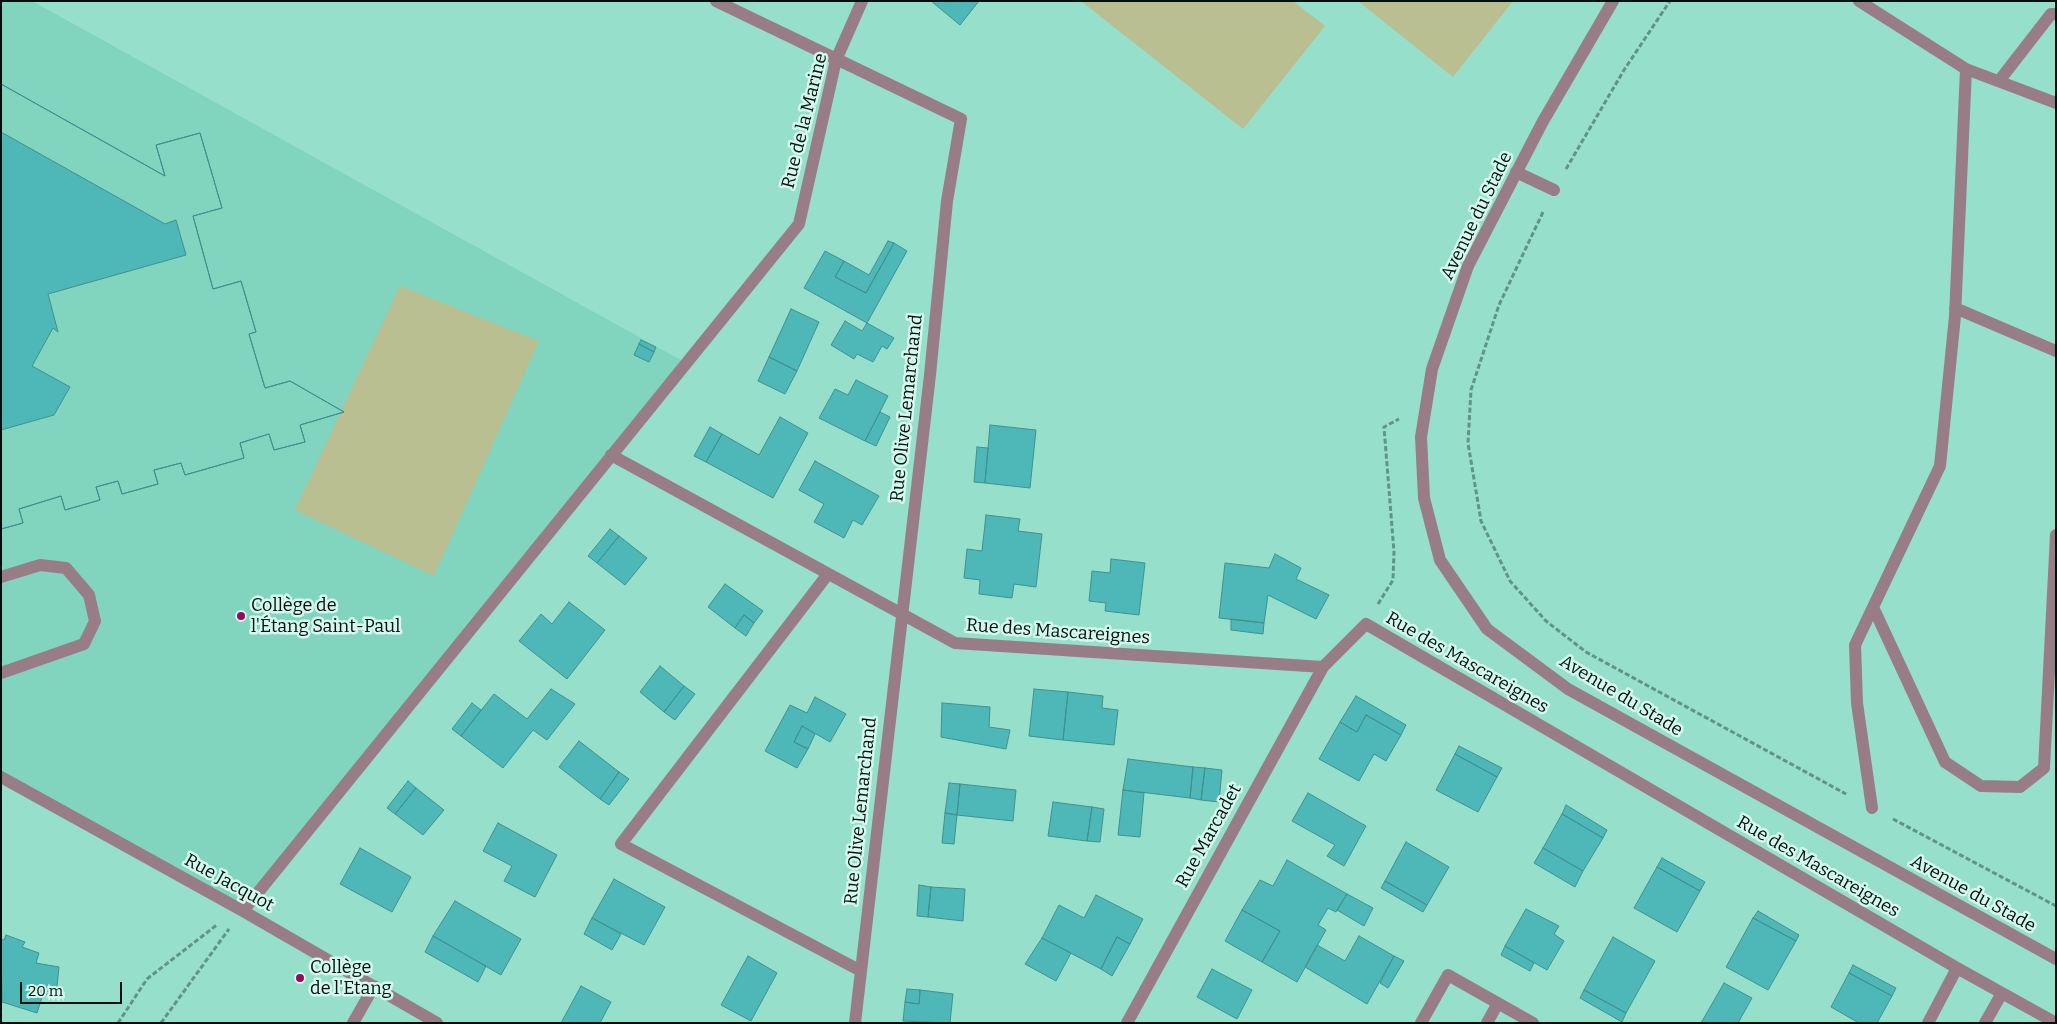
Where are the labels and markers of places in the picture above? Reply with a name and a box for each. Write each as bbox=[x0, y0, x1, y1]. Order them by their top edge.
place label: Collège de l'Étang Saint-Paul bbox=[251, 595, 400, 638]
marker: Collège de l'Étang Saint-Paul bbox=[235, 610, 247, 622]
place label: Collège de l'Etang bbox=[310, 957, 392, 1000]
marker: Collège de l'Etang bbox=[294, 972, 306, 984]

